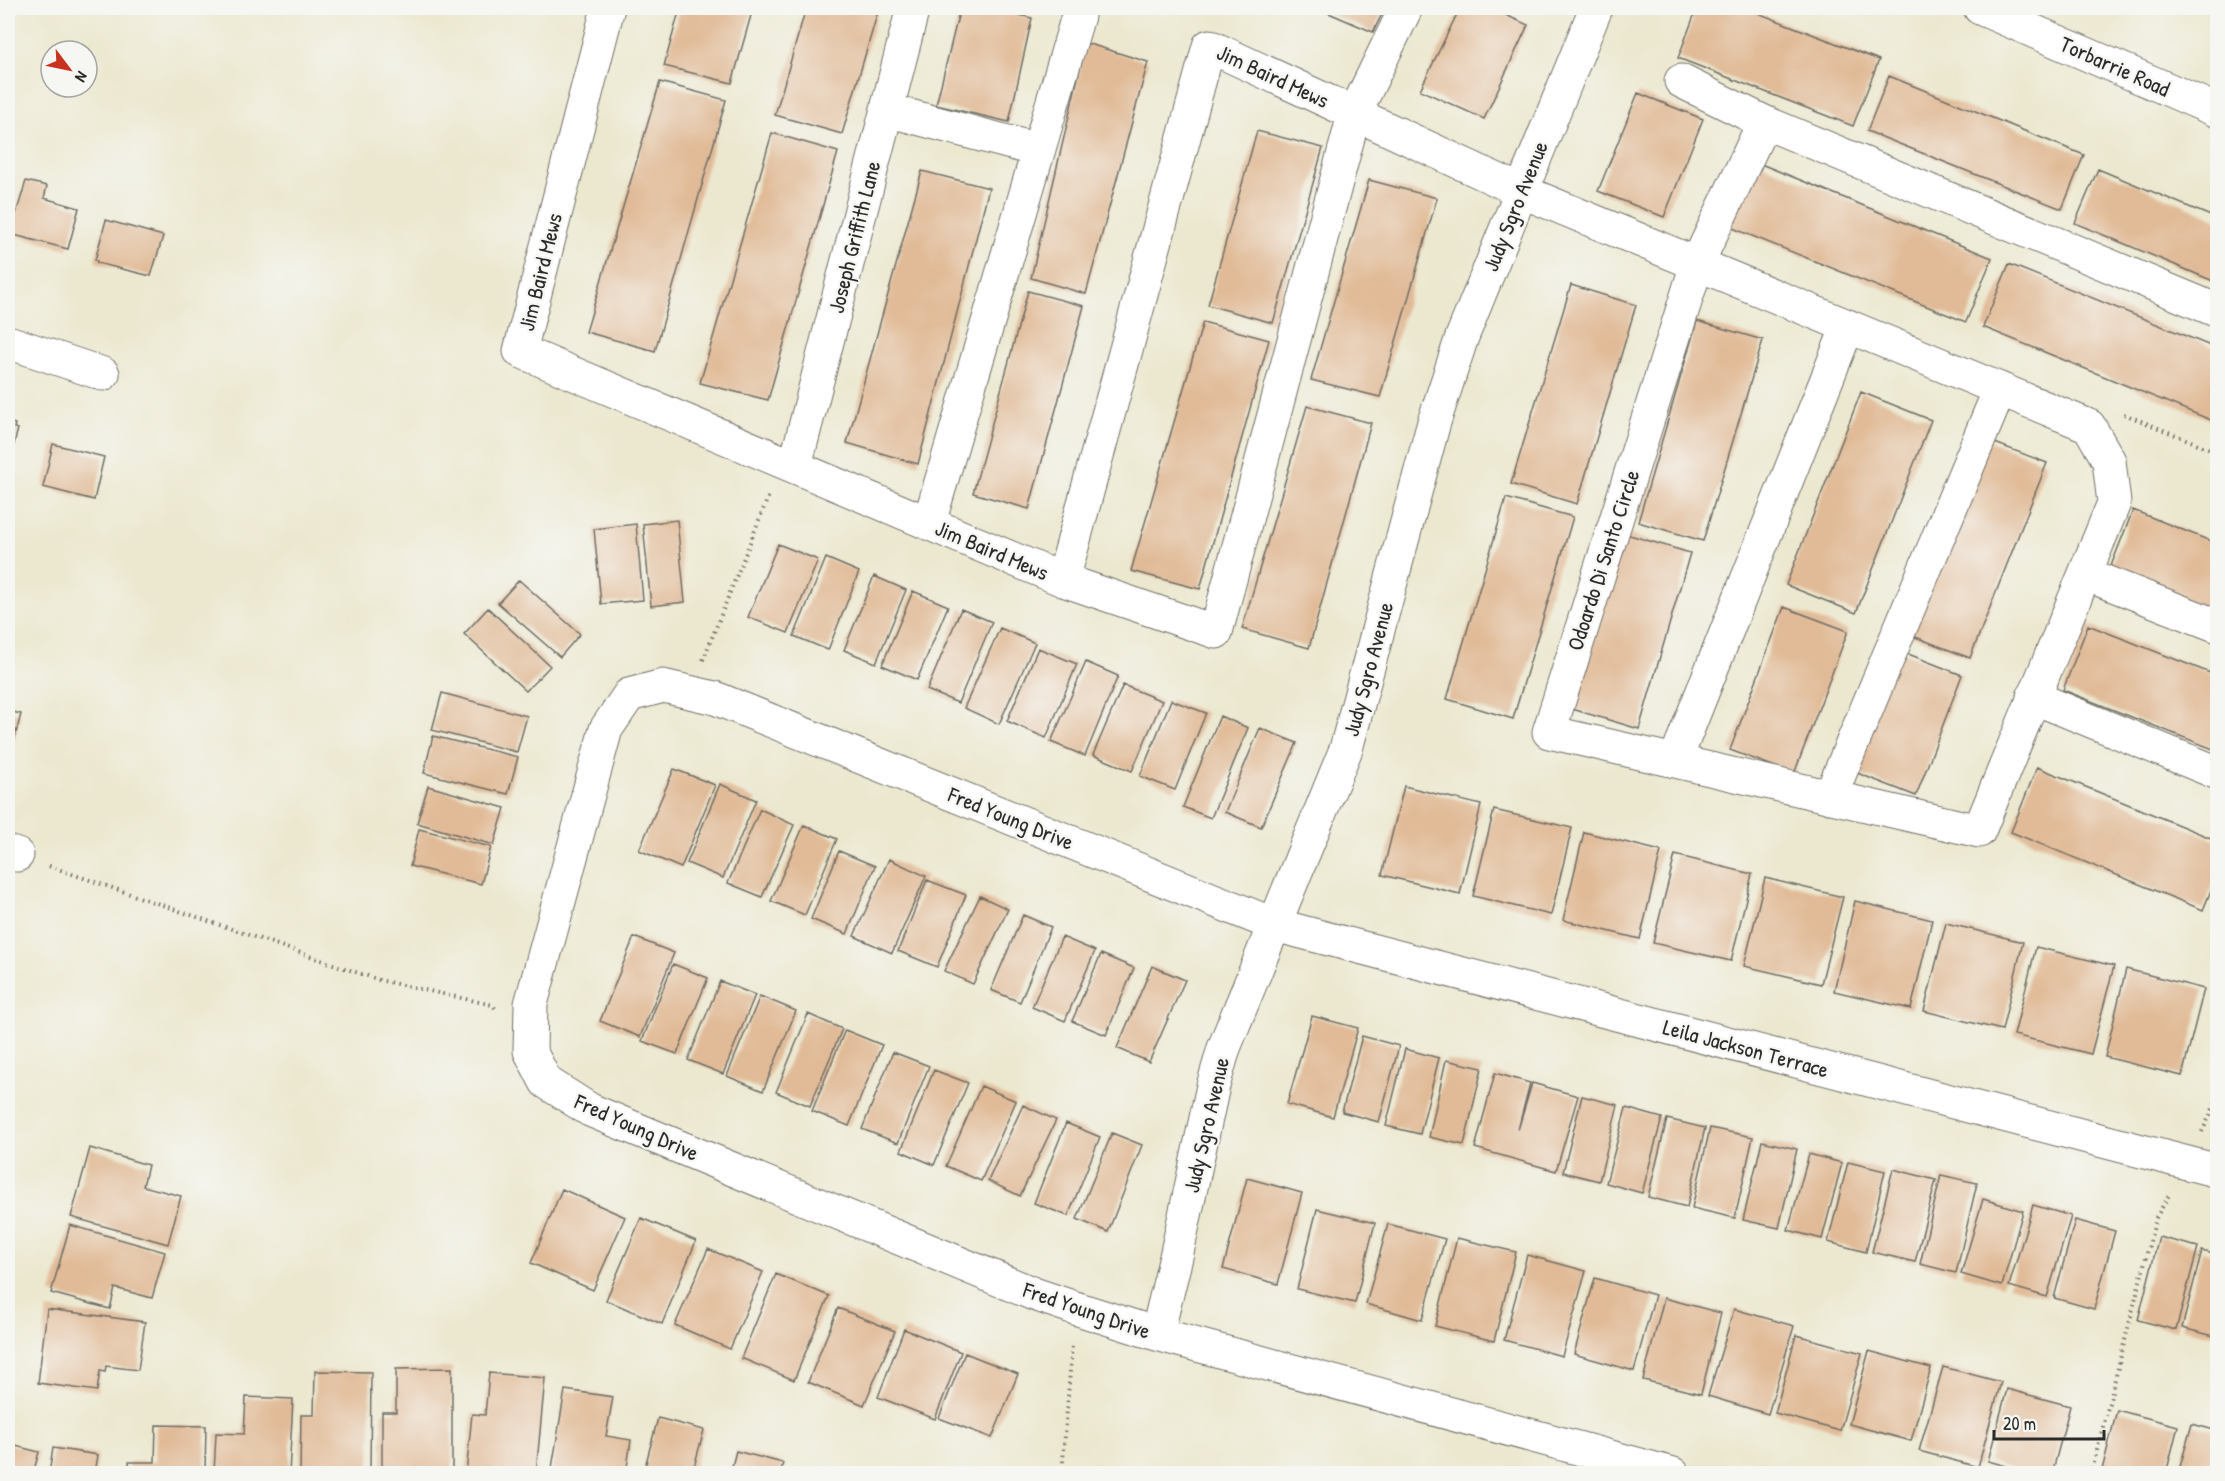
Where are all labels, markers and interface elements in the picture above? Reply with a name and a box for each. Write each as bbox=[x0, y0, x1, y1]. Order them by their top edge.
street label: Torbarrie Road bbox=[2055, 28, 2175, 104]
street label: Jim Baird Mews bbox=[1212, 37, 1334, 115]
north arrow bbox=[39, 39, 99, 99]
text: N bbox=[70, 68, 93, 87]
street label: Judy Sgro Avenue bbox=[1475, 136, 1555, 276]
street label: Joseph Griffith Lane bbox=[821, 158, 887, 316]
street label: Jim Baird Mews bbox=[511, 210, 569, 334]
street label: Odoardo Di Santo Circle bbox=[1560, 466, 1646, 654]
street label: Jim Baird Mews bbox=[931, 513, 1053, 587]
street label: Judy Sgro Avenue bbox=[1336, 598, 1400, 740]
street label: Fred Young Drive bbox=[943, 779, 1078, 857]
street label: Leila Jackson Terrace bbox=[1660, 1011, 1832, 1085]
street label: Judy Sgro Avenue bbox=[1176, 1054, 1236, 1196]
street label: Fred Young Drive bbox=[569, 1086, 704, 1168]
street label: Fred Young Drive bbox=[1018, 1274, 1155, 1346]
scale bar bbox=[1994, 1403, 2104, 1441]
text: 20 m bbox=[2003, 1411, 2036, 1436]

